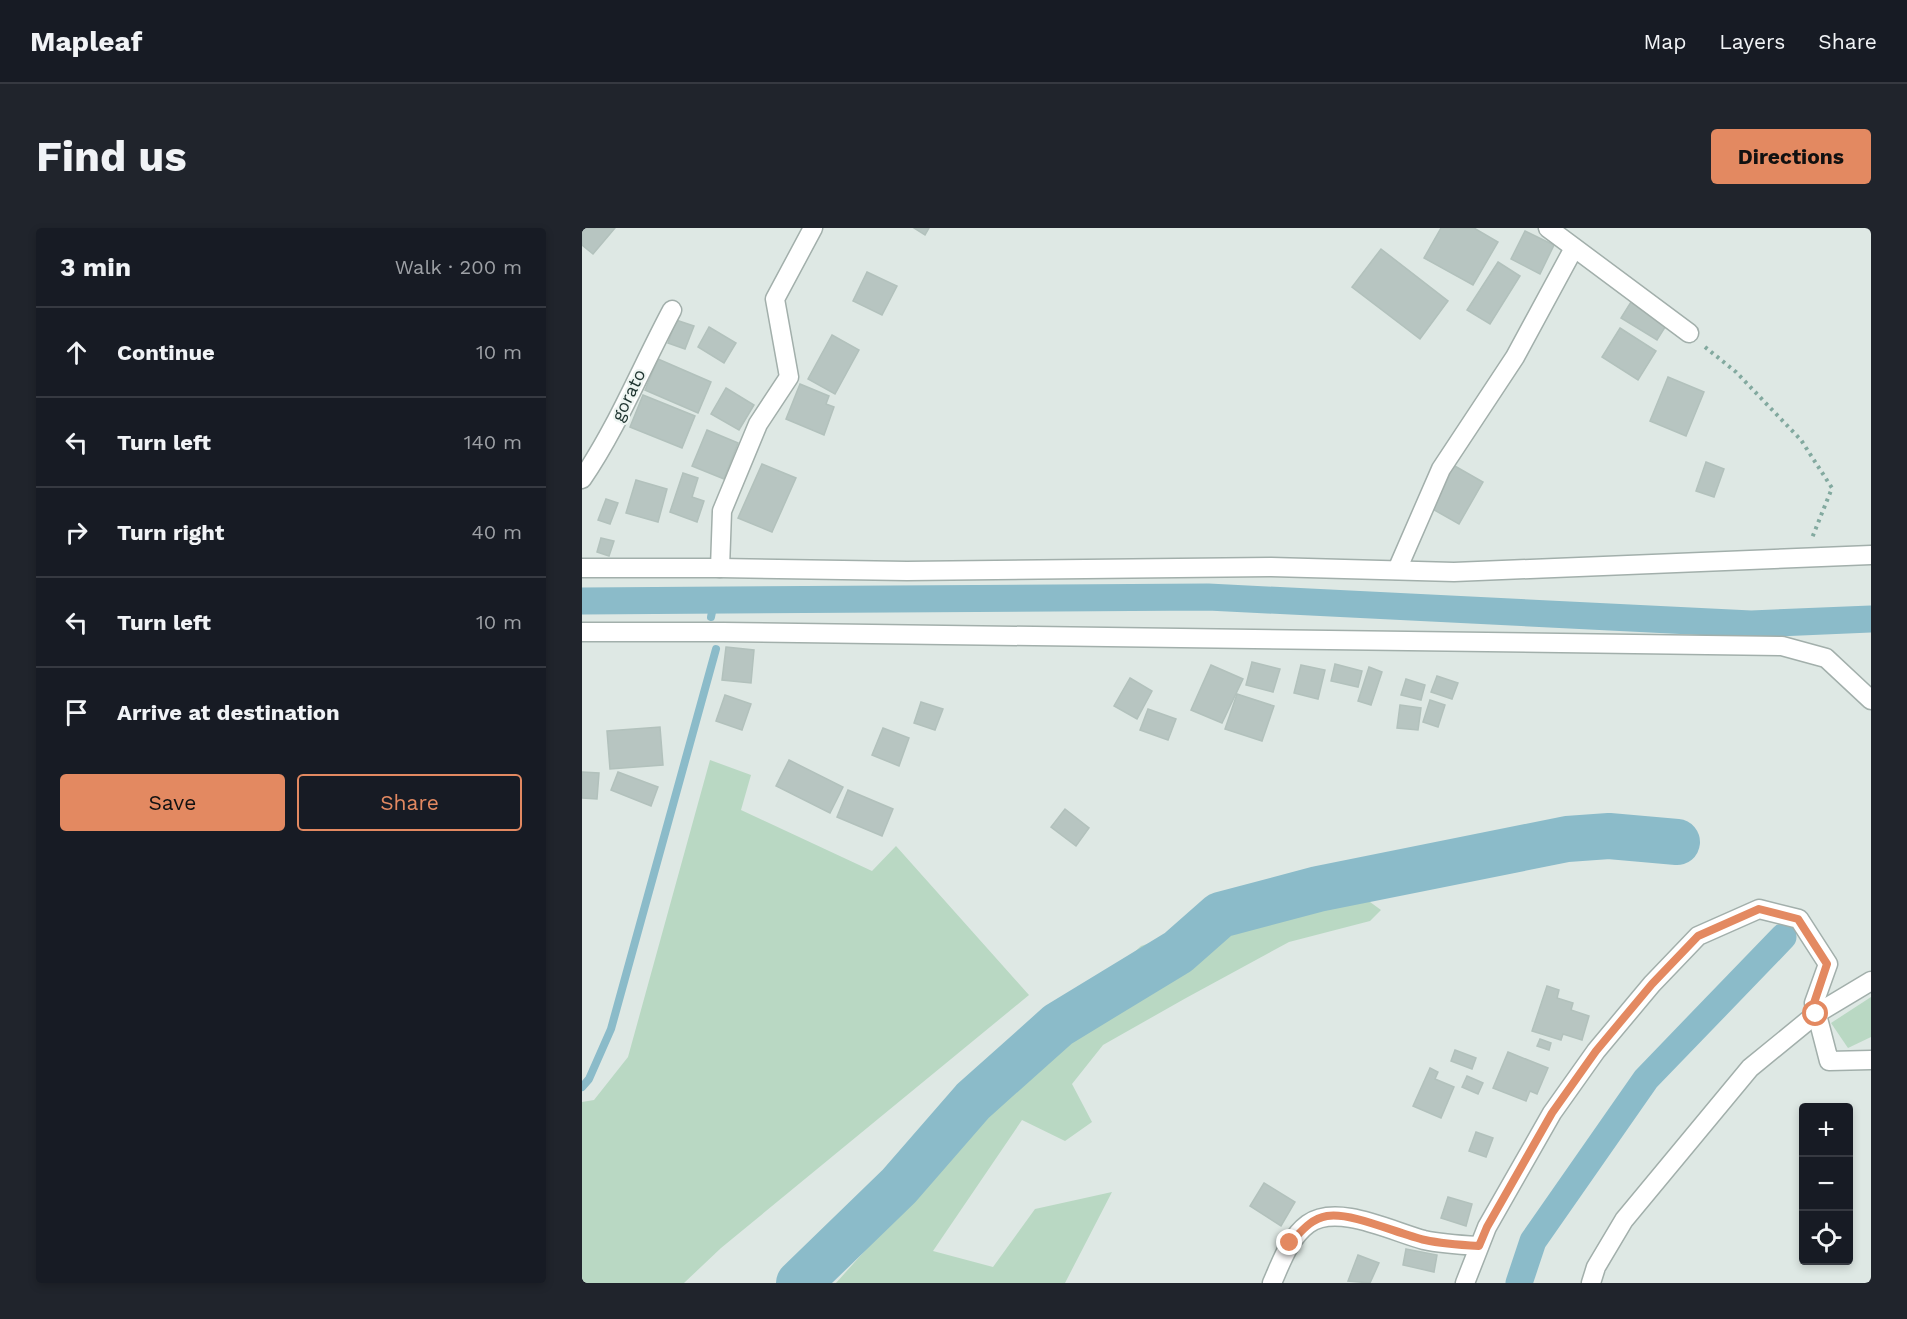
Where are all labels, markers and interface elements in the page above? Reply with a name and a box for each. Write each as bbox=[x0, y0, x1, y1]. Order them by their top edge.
text: Mapleaf bbox=[30, 25, 142, 58]
text: Map bbox=[1643, 29, 1686, 54]
text: Layers bbox=[1719, 29, 1785, 54]
text: Share bbox=[1818, 29, 1877, 54]
button: Directions bbox=[1711, 129, 1871, 184]
text: Find us bbox=[36, 132, 187, 181]
text: 3 min bbox=[60, 252, 131, 282]
text: Walk · 200 m bbox=[395, 255, 522, 279]
icon: ahead bbox=[60, 336, 93, 369]
text: Continue bbox=[117, 340, 215, 365]
text: 10 m bbox=[476, 340, 522, 364]
street label: gorato bbox=[606, 365, 650, 425]
icon: left bbox=[60, 426, 93, 459]
text: Turn left bbox=[117, 430, 211, 455]
text: 140 m bbox=[464, 430, 522, 454]
icon: right bbox=[60, 516, 93, 549]
text: Turn right bbox=[117, 520, 224, 545]
text: 40 m bbox=[471, 520, 522, 544]
icon: left bbox=[60, 606, 93, 639]
text: Turn left bbox=[117, 610, 211, 635]
text: 10 m bbox=[476, 610, 522, 634]
icon: arrive bbox=[60, 696, 93, 729]
text: Arrive at destination bbox=[117, 700, 340, 725]
button: Save bbox=[60, 774, 285, 831]
button: Share bbox=[297, 774, 522, 831]
route start bbox=[1802, 1000, 1828, 1026]
map controls bbox=[1799, 1103, 1853, 1265]
button: + bbox=[1799, 1103, 1853, 1157]
button: − bbox=[1799, 1157, 1853, 1211]
button: locate bbox=[1799, 1211, 1853, 1265]
route end bbox=[1276, 1229, 1302, 1255]

